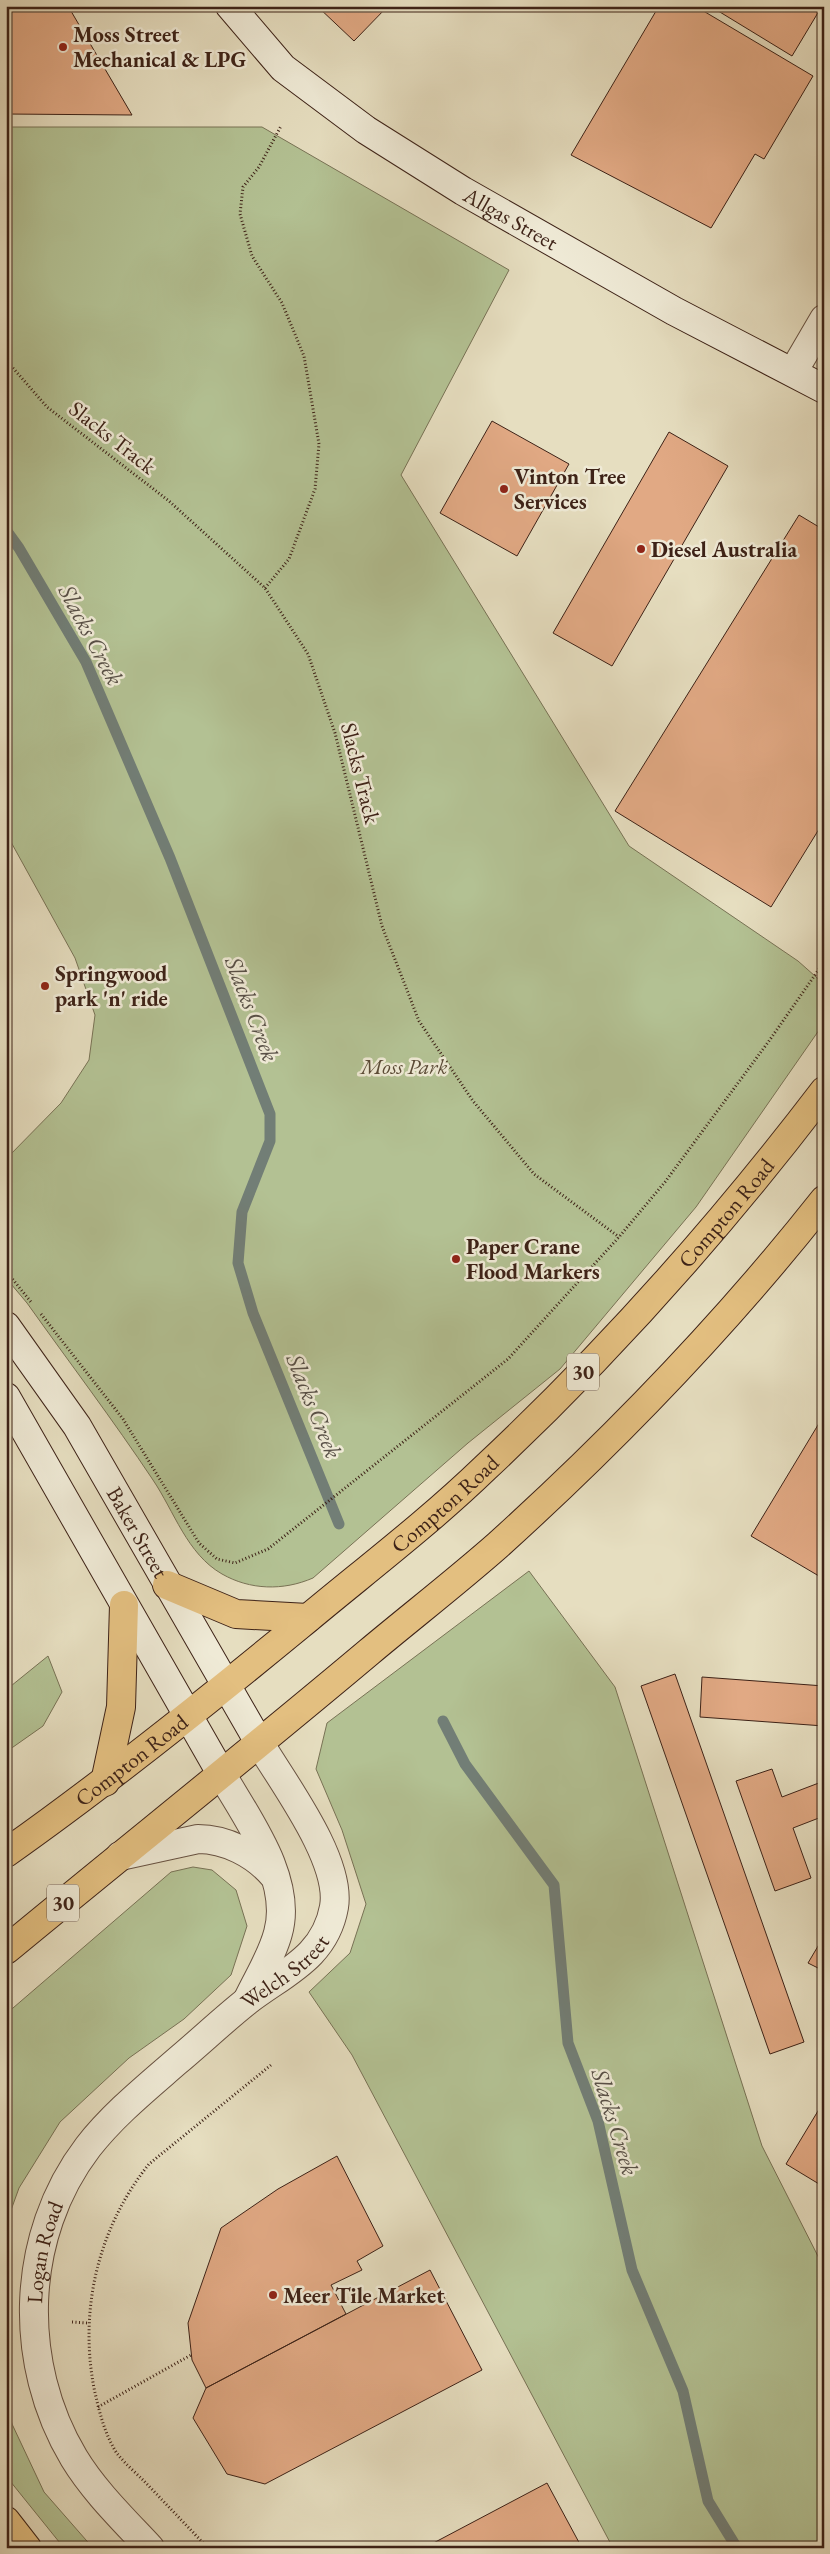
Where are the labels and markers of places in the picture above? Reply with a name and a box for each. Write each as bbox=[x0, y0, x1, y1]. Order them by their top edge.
place label: Moss Street Mechanical & LPG bbox=[73, 20, 246, 74]
marker: Moss Street Mechanical & LPG bbox=[57, 41, 69, 53]
place label: Vinton Tree Services bbox=[514, 462, 626, 516]
marker: Vinton Tree Services bbox=[498, 483, 510, 495]
place label: Diesel Australia bbox=[651, 535, 797, 564]
marker: Diesel Australia bbox=[635, 543, 647, 555]
place label: Springwood park 'n' ride bbox=[55, 959, 168, 1013]
marker: Springwood park 'n' ride bbox=[39, 980, 51, 992]
place label: Paper Crane Flood Markers bbox=[466, 1232, 600, 1286]
marker: Paper Crane Flood Markers bbox=[450, 1253, 462, 1265]
place label: Meer Tile Market bbox=[283, 2281, 445, 2310]
marker: Meer Tile Market bbox=[267, 2289, 279, 2301]

